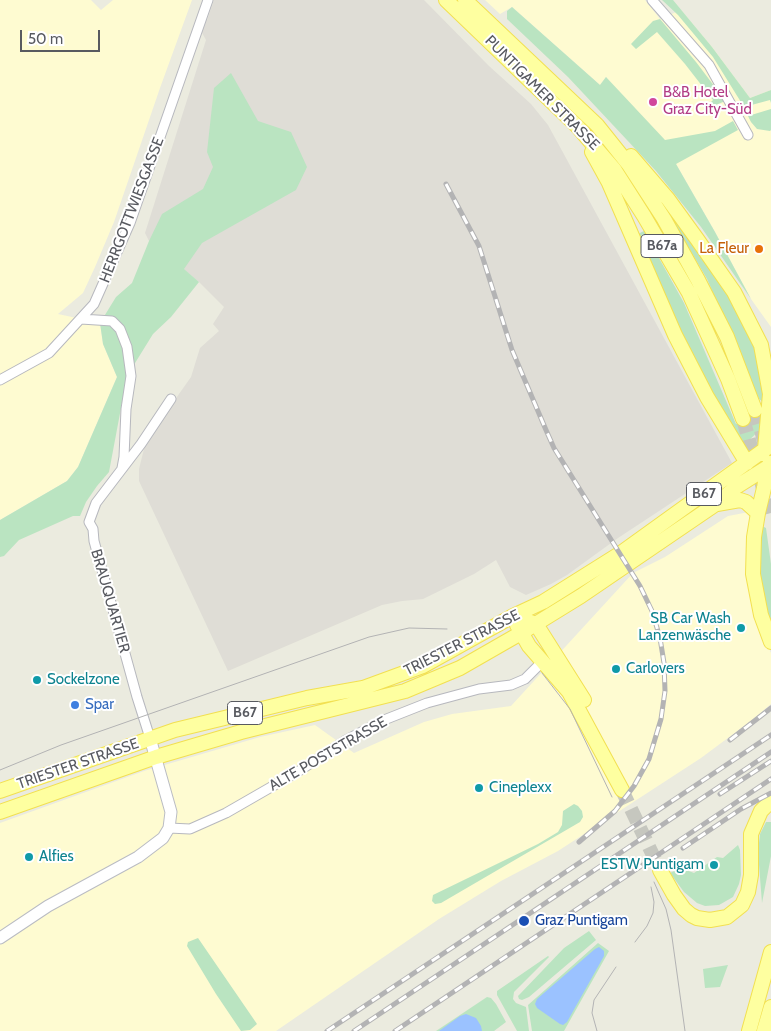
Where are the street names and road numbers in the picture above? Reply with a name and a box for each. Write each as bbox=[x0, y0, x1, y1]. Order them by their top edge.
street label: PUNTIGAMER STRASSE bbox=[481, 32, 603, 154]
street label: HERRGOTTWIESGASSE bbox=[96, 135, 168, 285]
road number: B67a bbox=[641, 235, 683, 258]
road number: B67 bbox=[686, 482, 722, 506]
street label: BRAUQUARTIER bbox=[87, 547, 133, 655]
street label: TRIESTER STRASSE bbox=[401, 606, 523, 680]
road number: B67 bbox=[228, 701, 262, 724]
street label: ALTE POSTSTRASSE bbox=[266, 713, 390, 795]
street label: TRIESTER STRASSE bbox=[15, 735, 141, 793]

